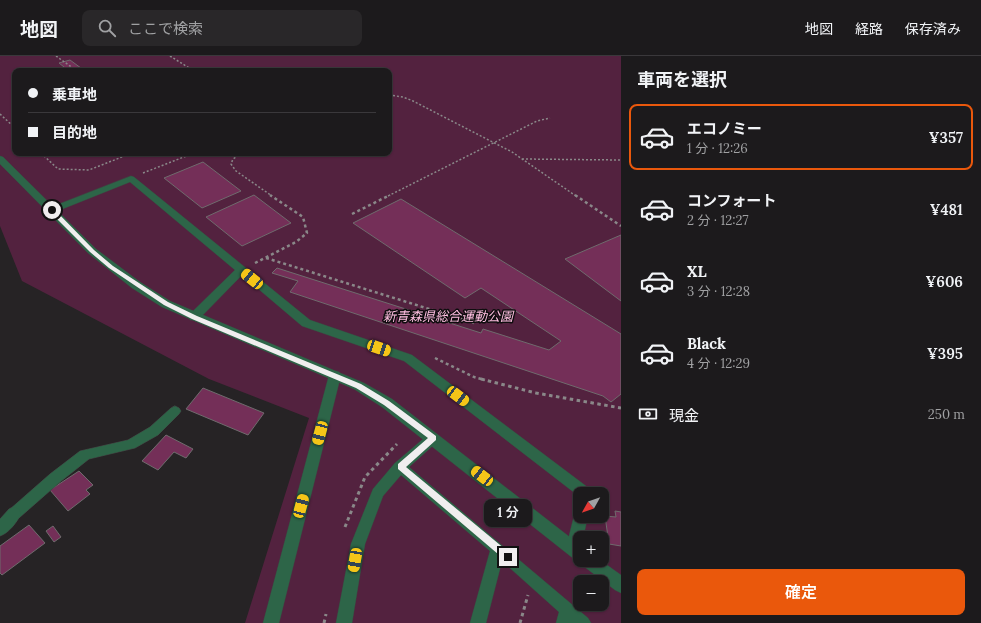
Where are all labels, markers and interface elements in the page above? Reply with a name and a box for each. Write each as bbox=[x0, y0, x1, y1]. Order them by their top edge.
search box bbox=[82, 10, 362, 46]
text: 地図 bbox=[20, 17, 58, 41]
icon: search bbox=[96, 17, 118, 39]
text: ここで検索 bbox=[128, 19, 203, 38]
text: 地図 bbox=[805, 20, 833, 38]
text: 経路 bbox=[855, 20, 883, 38]
text: 保存済み bbox=[905, 20, 961, 38]
text: 車両を選択 bbox=[637, 68, 727, 91]
text: 乗車地 bbox=[52, 85, 97, 104]
icon: car bbox=[639, 119, 675, 155]
text: エコノミー bbox=[687, 119, 762, 138]
text: 目的地 bbox=[52, 123, 97, 142]
text: ¥357 bbox=[929, 128, 963, 147]
text: 1 分 · 12:26 bbox=[687, 140, 748, 157]
icon: car bbox=[639, 191, 675, 227]
text: コンフォート bbox=[687, 191, 777, 210]
text: ¥481 bbox=[930, 200, 963, 219]
route start bbox=[43, 201, 61, 219]
text: 2 分 · 12:27 bbox=[687, 212, 748, 229]
text: XL bbox=[687, 262, 707, 281]
icon: car bbox=[639, 263, 675, 299]
car bbox=[239, 267, 265, 291]
text: ¥606 bbox=[926, 272, 963, 291]
text: 3 分 · 12:28 bbox=[687, 283, 750, 300]
park label: 新青森県総合運動公園 bbox=[383, 308, 515, 325]
text: Black bbox=[687, 334, 726, 353]
icon: car bbox=[639, 335, 675, 371]
car bbox=[366, 338, 392, 358]
text: ¥395 bbox=[927, 344, 963, 363]
text: 4 分 · 12:29 bbox=[687, 355, 750, 372]
car bbox=[445, 384, 471, 408]
icon: cash bbox=[637, 403, 659, 425]
text: 現金 bbox=[669, 406, 699, 425]
text: 250 m bbox=[928, 406, 965, 423]
car bbox=[311, 420, 329, 446]
car bbox=[469, 464, 495, 488]
north arrow bbox=[573, 487, 609, 523]
map controls bbox=[573, 487, 609, 611]
car bbox=[292, 493, 310, 519]
callout: 1 分 bbox=[484, 499, 532, 527]
text: 1 分 bbox=[497, 504, 519, 521]
button: + bbox=[573, 531, 609, 567]
car bbox=[347, 547, 363, 573]
route end bbox=[499, 548, 517, 566]
button: 確定 bbox=[637, 569, 965, 615]
button: − bbox=[573, 575, 609, 611]

